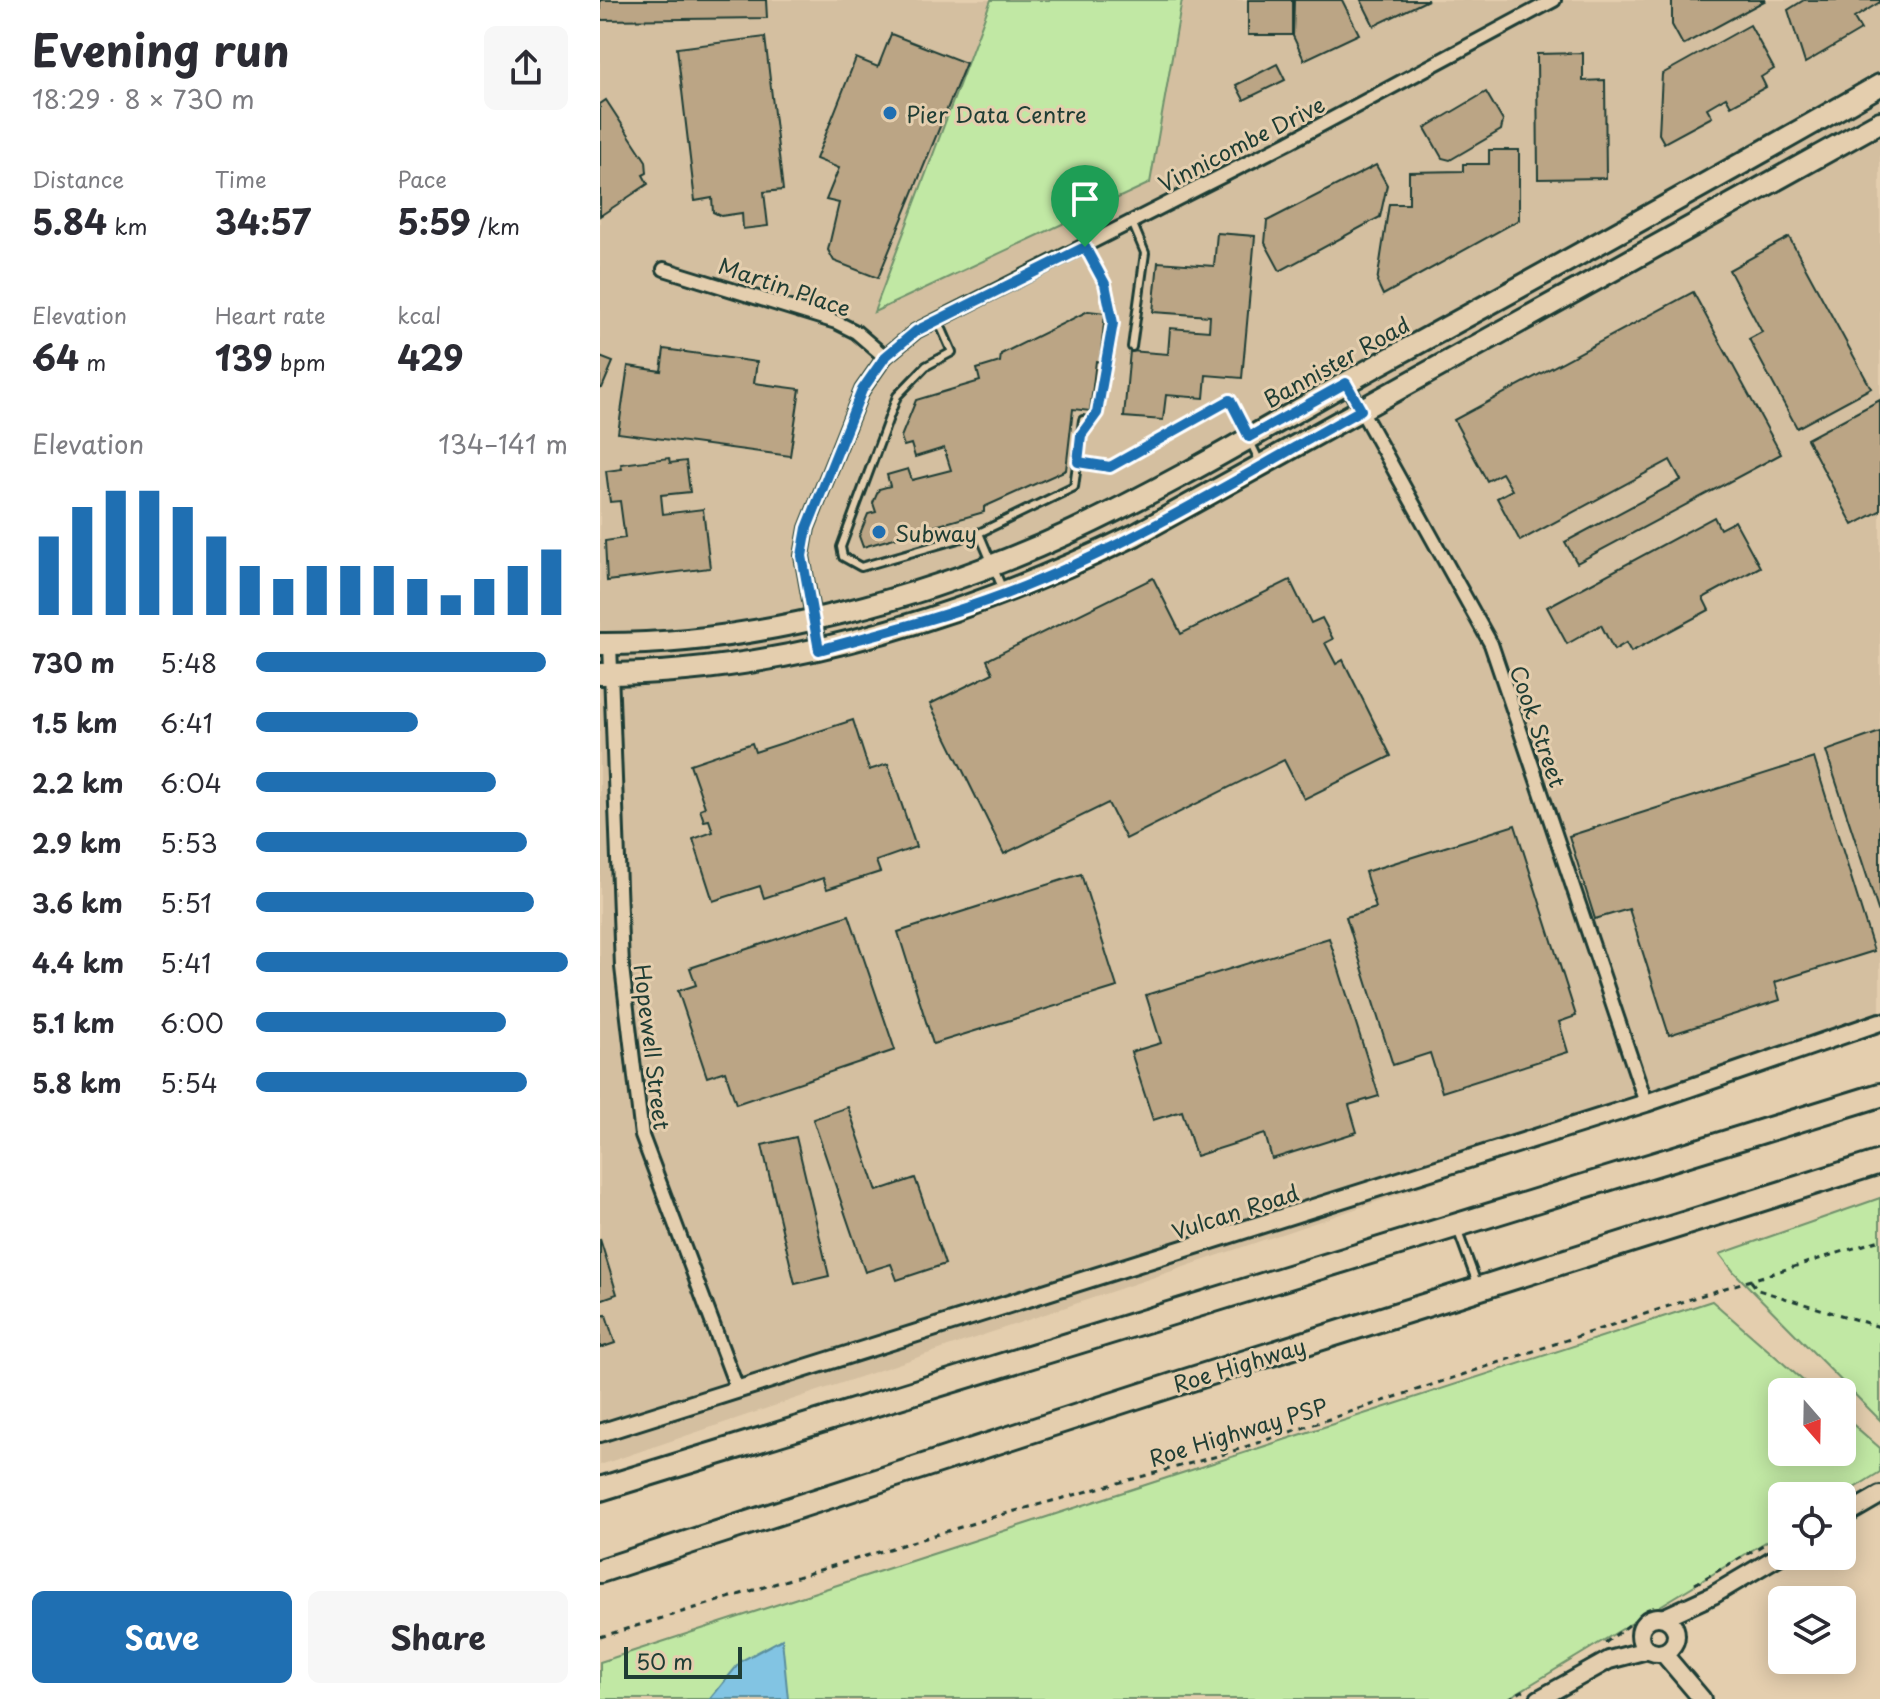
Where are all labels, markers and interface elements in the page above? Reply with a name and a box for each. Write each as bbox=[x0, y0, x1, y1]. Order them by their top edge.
text: Evening run bbox=[32, 16, 290, 82]
button: share bbox=[484, 26, 568, 110]
text: 18:29 · 8 × 730 m bbox=[32, 79, 255, 118]
street label: Vinnicombe Drive bbox=[1152, 87, 1330, 199]
place label: Pier Data Centre bbox=[906, 97, 1087, 130]
marker: Pier Data Centre bbox=[881, 104, 899, 122]
text: Distance bbox=[32, 162, 124, 195]
text: Time bbox=[215, 162, 267, 195]
text: Pace bbox=[397, 162, 447, 195]
pin bbox=[1051, 165, 1119, 247]
icon: arrive bbox=[1063, 177, 1107, 221]
text: 5.84 bbox=[32, 195, 107, 247]
text: 34:57 bbox=[215, 195, 311, 247]
text: 5:59 bbox=[397, 195, 471, 247]
text: km bbox=[107, 209, 147, 242]
text: /km bbox=[471, 209, 520, 242]
street label: Martin Place bbox=[715, 248, 855, 324]
text: Elevation bbox=[32, 298, 127, 331]
text: Heart rate bbox=[215, 298, 326, 331]
text: kcal bbox=[397, 298, 441, 331]
street label: Bannister Road bbox=[1257, 307, 1415, 415]
text: 64 bbox=[32, 331, 79, 383]
text: 139 bbox=[215, 331, 273, 383]
text: 429 bbox=[397, 331, 464, 383]
text: m bbox=[79, 345, 106, 378]
text: bpm bbox=[273, 345, 326, 378]
text: Elevation bbox=[32, 424, 144, 463]
text: 134–141 m bbox=[438, 424, 568, 463]
place label: Subway bbox=[895, 516, 977, 549]
marker: Subway bbox=[870, 523, 888, 541]
text: 730 m bbox=[32, 643, 115, 682]
text: 5:48 bbox=[160, 643, 217, 682]
street label: Cook Street bbox=[1503, 660, 1575, 792]
text: 1.5 km bbox=[32, 703, 118, 742]
text: 6:41 bbox=[160, 703, 213, 742]
text: 2.2 km bbox=[32, 763, 123, 802]
text: 6:04 bbox=[160, 763, 222, 802]
text: 2.9 km bbox=[32, 823, 122, 862]
text: 5:53 bbox=[160, 823, 218, 862]
text: 3.6 km bbox=[32, 883, 123, 922]
text: 5:51 bbox=[160, 883, 212, 922]
text: 4.4 km bbox=[32, 943, 124, 982]
text: 5:41 bbox=[160, 943, 211, 982]
street label: Hopewell Street bbox=[626, 962, 680, 1132]
text: 5.1 km bbox=[32, 1003, 115, 1042]
text: 6:00 bbox=[160, 1003, 224, 1042]
text: 5.8 km bbox=[32, 1063, 122, 1102]
text: 5:54 bbox=[160, 1063, 218, 1102]
street label: Vulcan Road bbox=[1167, 1175, 1303, 1247]
street label: Roe Highway bbox=[1169, 1328, 1309, 1400]
north arrow bbox=[1768, 1378, 1856, 1466]
map controls bbox=[1768, 1378, 1856, 1674]
street label: Roe Highway PSP bbox=[1145, 1388, 1331, 1474]
button: locate bbox=[1768, 1482, 1856, 1570]
button: layers bbox=[1768, 1586, 1856, 1674]
button: Save bbox=[32, 1591, 292, 1683]
button: Share bbox=[308, 1591, 568, 1683]
scale bar bbox=[624, 1643, 742, 1679]
text: 50 m bbox=[636, 1644, 693, 1677]

